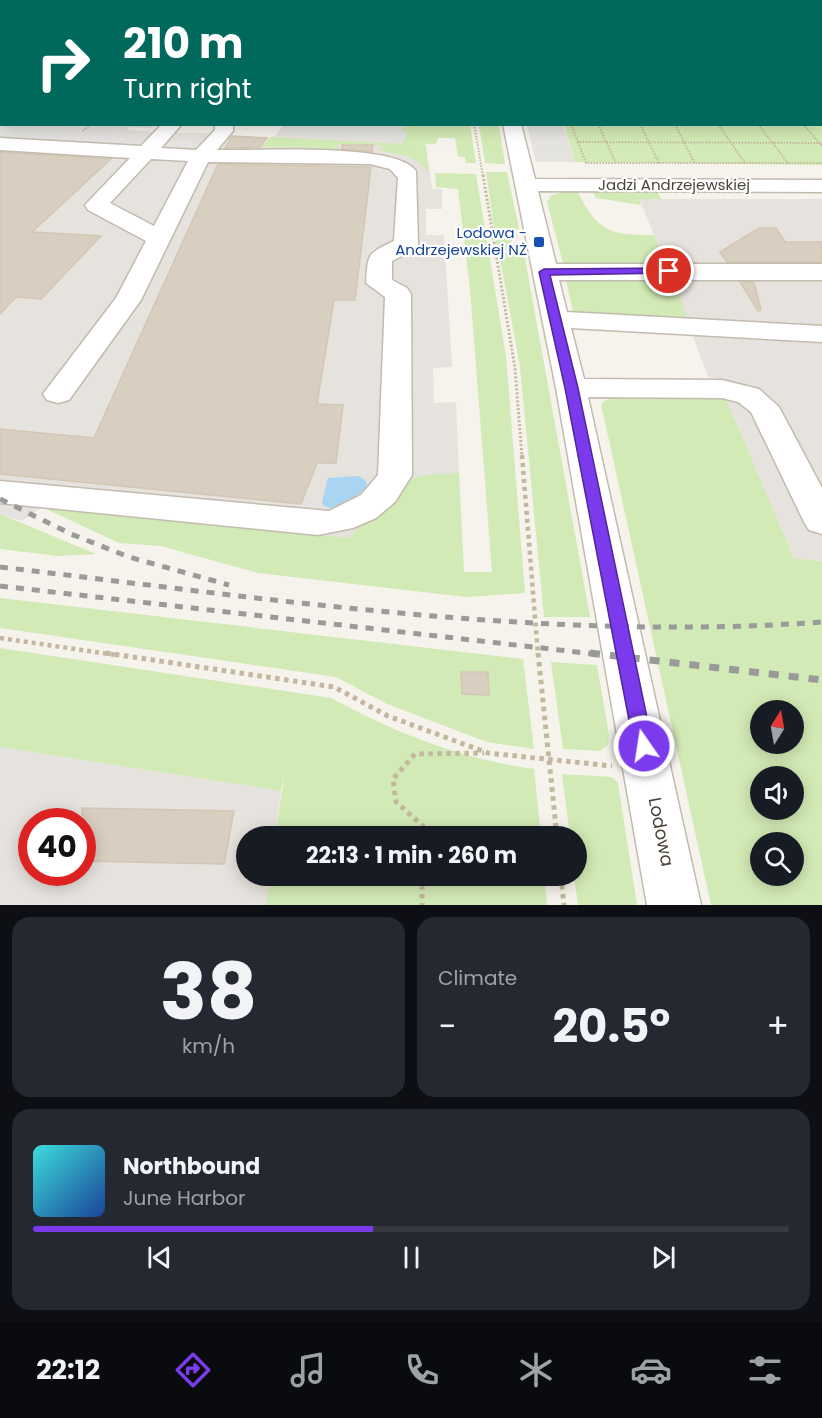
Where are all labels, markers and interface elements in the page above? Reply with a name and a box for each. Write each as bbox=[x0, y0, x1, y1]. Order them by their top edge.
text: 210 m bbox=[123, 14, 244, 73]
icon: right bbox=[24, 24, 102, 102]
text: Turn right bbox=[123, 70, 252, 107]
street label: Jadzi Andrzejewskiej bbox=[598, 174, 750, 195]
place label: Lodowa - Andrzejewskiej NŻ bbox=[395, 222, 527, 260]
marker: Lodowa - Andrzejewskiej NŻ bbox=[532, 235, 546, 249]
pin bbox=[643, 245, 694, 296]
icon: arrive bbox=[652, 254, 685, 287]
north arrow bbox=[750, 700, 804, 754]
map controls bbox=[750, 700, 804, 886]
position arrow bbox=[612, 714, 676, 778]
button: sound bbox=[750, 766, 804, 820]
street label: Lodowa bbox=[643, 795, 680, 869]
speed limit sign: 40 bbox=[18, 808, 96, 886]
button: search bbox=[750, 832, 804, 886]
text: 22:13 · 1 min · 260 m bbox=[306, 840, 517, 871]
text: 38 bbox=[160, 937, 257, 1046]
text: Climate bbox=[438, 964, 517, 992]
text: 20.5° bbox=[552, 995, 670, 1058]
text: − bbox=[438, 1003, 456, 1050]
text: + bbox=[766, 1003, 789, 1050]
text: km/h bbox=[182, 1032, 235, 1060]
text: Northbound bbox=[123, 1151, 260, 1182]
text: June Harbor bbox=[123, 1184, 246, 1212]
icon: previous bbox=[143, 1241, 176, 1274]
icon: pause bbox=[395, 1241, 428, 1274]
icon: next bbox=[647, 1241, 680, 1274]
icon: directions bbox=[172, 1349, 214, 1391]
icon: music bbox=[287, 1349, 329, 1391]
icon: phone bbox=[401, 1349, 443, 1391]
icon: climate bbox=[515, 1349, 557, 1391]
icon: car bbox=[630, 1349, 672, 1391]
icon: filters bbox=[744, 1349, 786, 1391]
text: 22:12 bbox=[36, 1351, 100, 1388]

